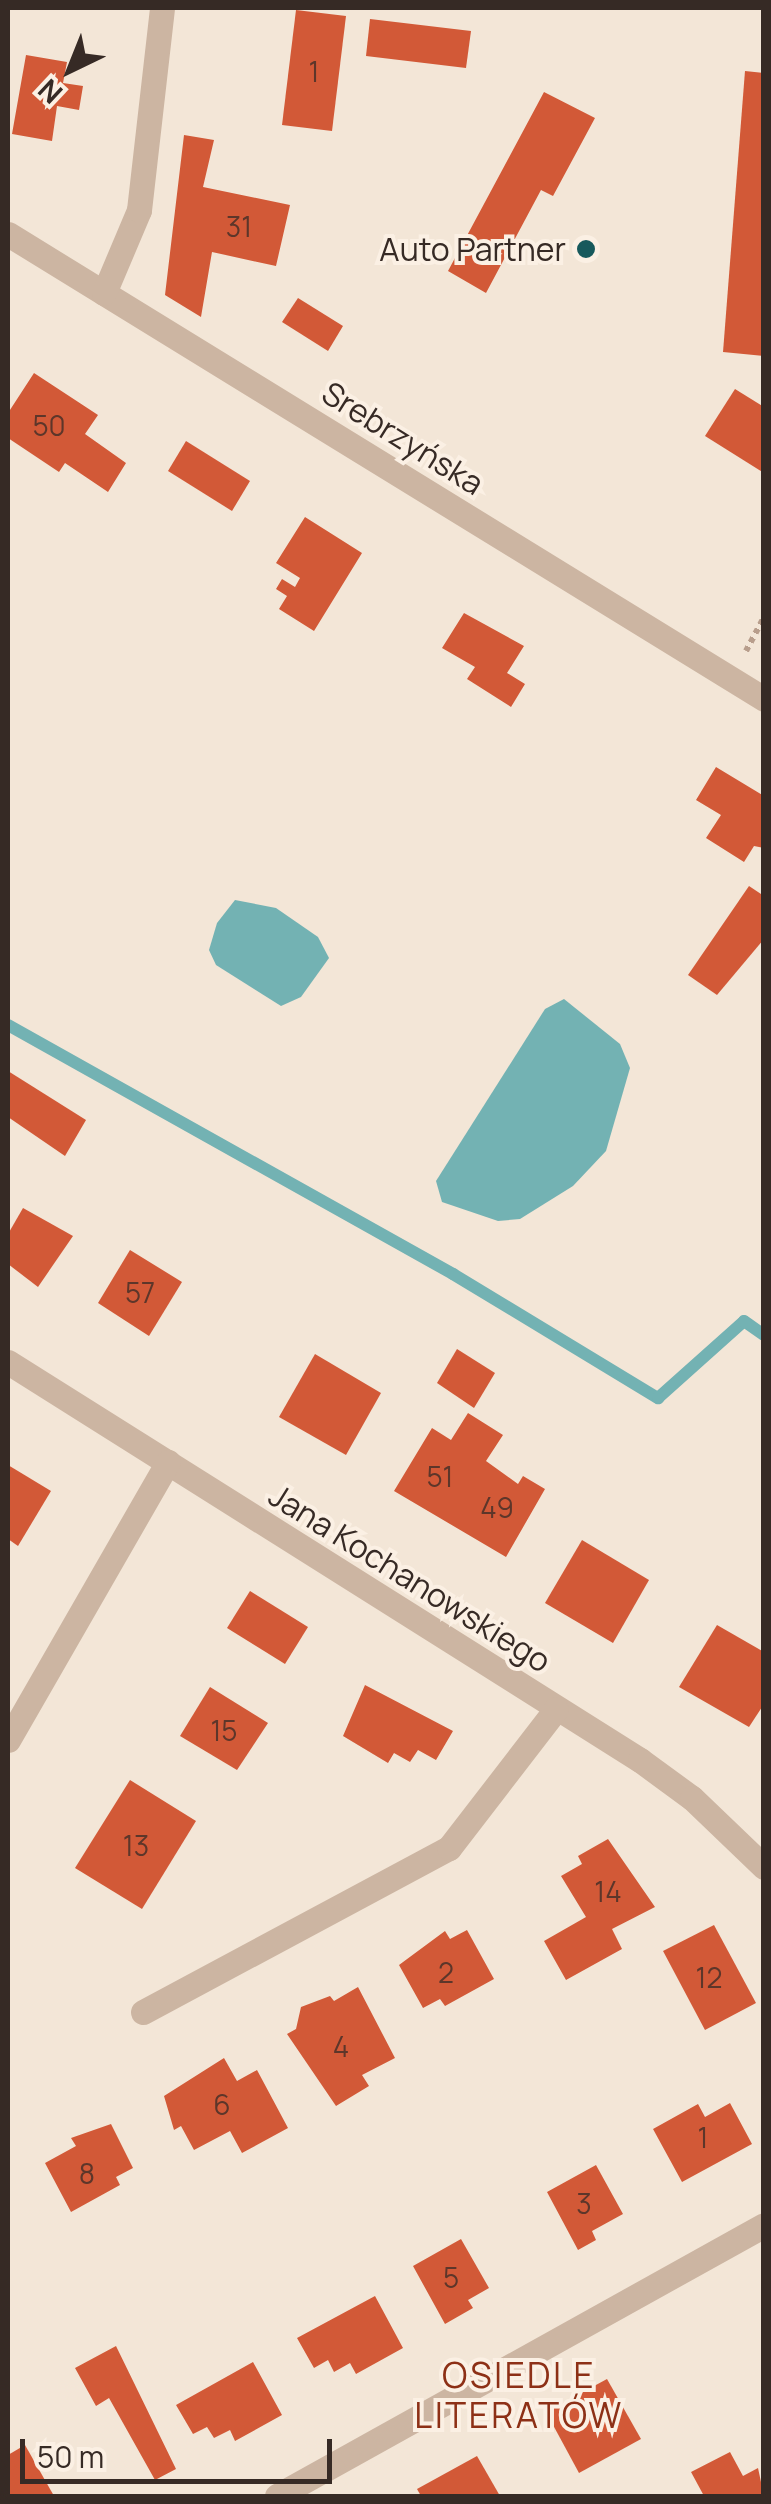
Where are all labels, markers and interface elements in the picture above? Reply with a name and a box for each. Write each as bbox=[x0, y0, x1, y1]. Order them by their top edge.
north arrow bbox=[20, 20, 120, 120]
house number: 1 bbox=[309, 54, 319, 88]
text: N bbox=[29, 71, 70, 113]
house number: 31 bbox=[226, 209, 252, 243]
place label: Auto Partner bbox=[379, 230, 566, 268]
marker: Auto Partner bbox=[575, 238, 597, 260]
street label: Srebrzyńska bbox=[315, 373, 491, 503]
house number: 50 bbox=[32, 408, 66, 442]
house number: 57 bbox=[125, 1275, 155, 1309]
house number: 51 bbox=[426, 1459, 454, 1493]
street label: Jana Kochanowskiego bbox=[262, 1476, 558, 1680]
house number: 49 bbox=[480, 1490, 514, 1524]
house number: 15 bbox=[210, 1713, 238, 1747]
house number: 13 bbox=[123, 1828, 149, 1862]
house number: 14 bbox=[594, 1874, 622, 1908]
house number: 2 bbox=[438, 1955, 454, 1989]
house number: 12 bbox=[696, 1960, 722, 1994]
house number: 4 bbox=[333, 2029, 349, 2063]
house number: 6 bbox=[213, 2087, 231, 2121]
house number: 1 bbox=[698, 2120, 708, 2154]
house number: 8 bbox=[79, 2156, 95, 2190]
house number: 3 bbox=[576, 2186, 592, 2220]
house number: 5 bbox=[443, 2260, 459, 2294]
district label: OSIEDLE LITERATÓW bbox=[414, 2354, 624, 2436]
scale bar bbox=[25, 2419, 338, 2481]
text: 50 m bbox=[37, 2436, 104, 2477]

